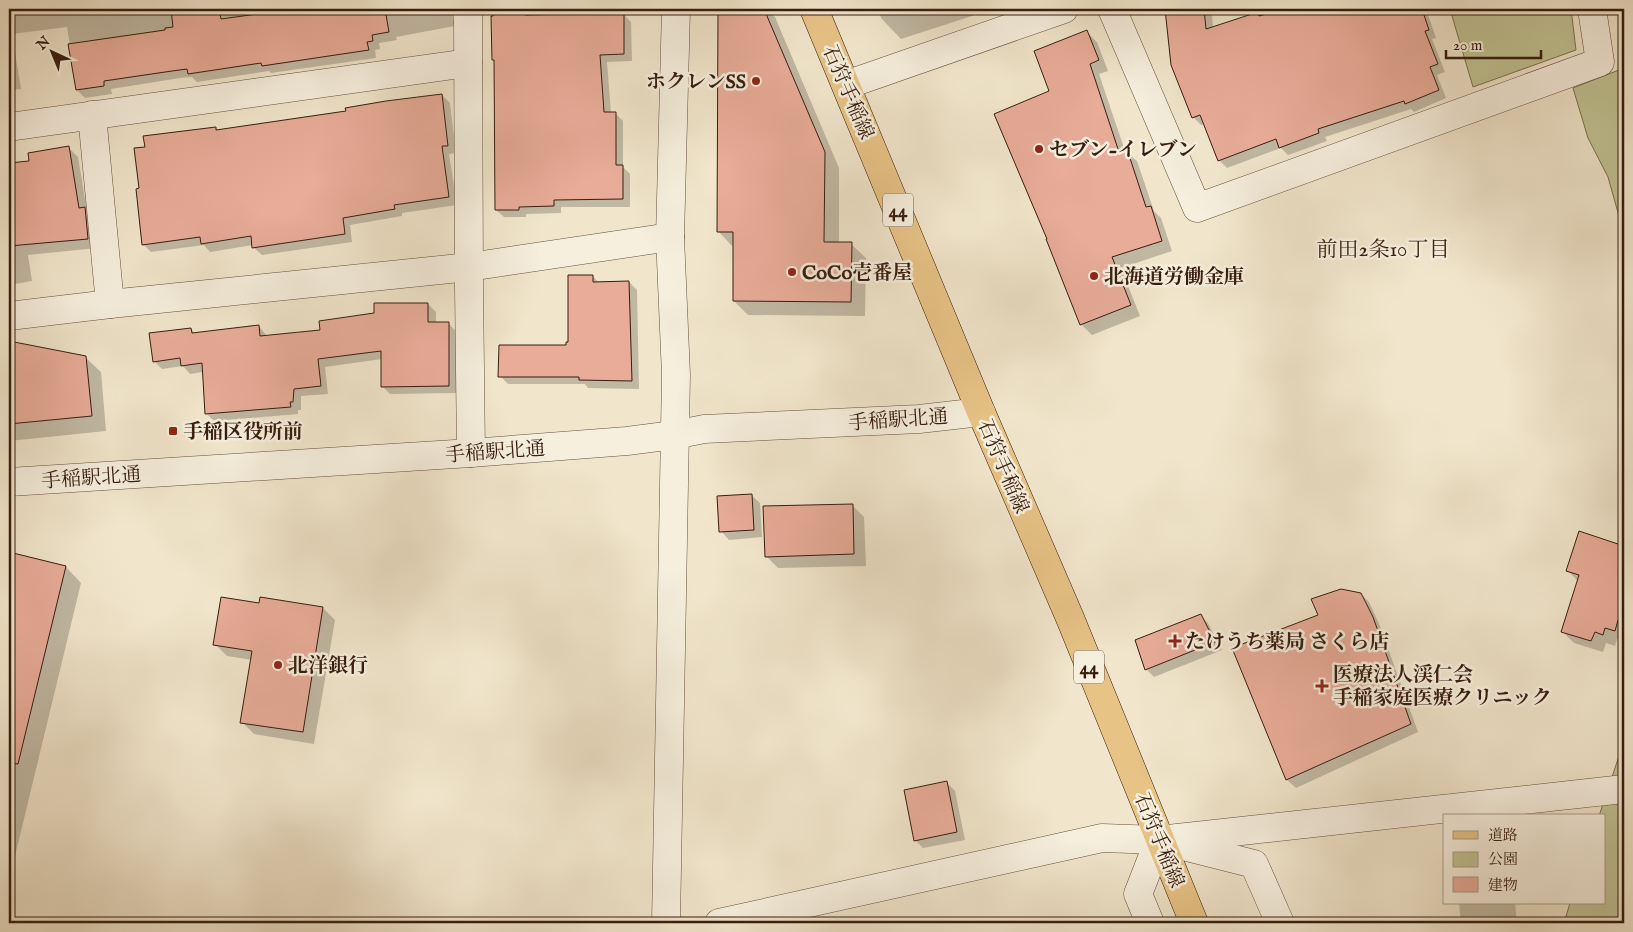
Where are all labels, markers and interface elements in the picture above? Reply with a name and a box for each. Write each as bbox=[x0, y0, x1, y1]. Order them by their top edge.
north arrow bbox=[28, 28, 78, 78]
scale bar bbox=[1446, 28, 1540, 60]
text: N bbox=[32, 33, 54, 55]
text: 20 m bbox=[1453, 36, 1483, 55]
street label: 石狩手稲線 bbox=[817, 42, 879, 143]
place label: ホクレンSS bbox=[646, 70, 746, 95]
marker: ホクレンSS bbox=[750, 75, 762, 87]
place label: セブン-イレブン bbox=[1049, 138, 1197, 163]
marker: セブン-イレブン bbox=[1033, 143, 1045, 155]
road number: 44 bbox=[883, 194, 913, 226]
district label: 前田2条10丁目 bbox=[1317, 237, 1449, 264]
place label: CoCo壱番屋 bbox=[802, 261, 912, 286]
place label: 北海道労働金庫 bbox=[1104, 265, 1244, 290]
marker: CoCo壱番屋 bbox=[786, 266, 798, 278]
marker: 北海道労働金庫 bbox=[1088, 270, 1100, 282]
street label: 手稲駅北通 bbox=[847, 405, 949, 436]
street label: 石狩手稲線 bbox=[972, 416, 1034, 517]
place label: 手稲区役所前 bbox=[183, 420, 303, 445]
marker: 手稲区役所前 bbox=[167, 425, 179, 437]
street label: 手稲駅北通 bbox=[444, 437, 546, 468]
street label: 手稲駅北通 bbox=[40, 463, 142, 494]
place label: たけうち薬局 さくら店 bbox=[1185, 630, 1389, 655]
marker: たけうち薬局 さくら店 bbox=[1169, 635, 1181, 647]
road number: 44 bbox=[1074, 650, 1104, 684]
place label: 北洋銀行 bbox=[288, 654, 368, 679]
marker: 北洋銀行 bbox=[272, 659, 284, 671]
place label: 医療法人渓仁会 手稲家庭医療クリニック bbox=[1333, 663, 1552, 711]
marker: 医療法人渓仁会 手稲家庭医療クリニック bbox=[1315, 679, 1329, 693]
street label: 石狩手稲線 bbox=[1128, 790, 1189, 892]
legend bbox=[1443, 814, 1606, 904]
text: 道路 bbox=[1488, 826, 1518, 845]
text: 公園 bbox=[1488, 850, 1518, 869]
text: 建物 bbox=[1488, 876, 1518, 895]

